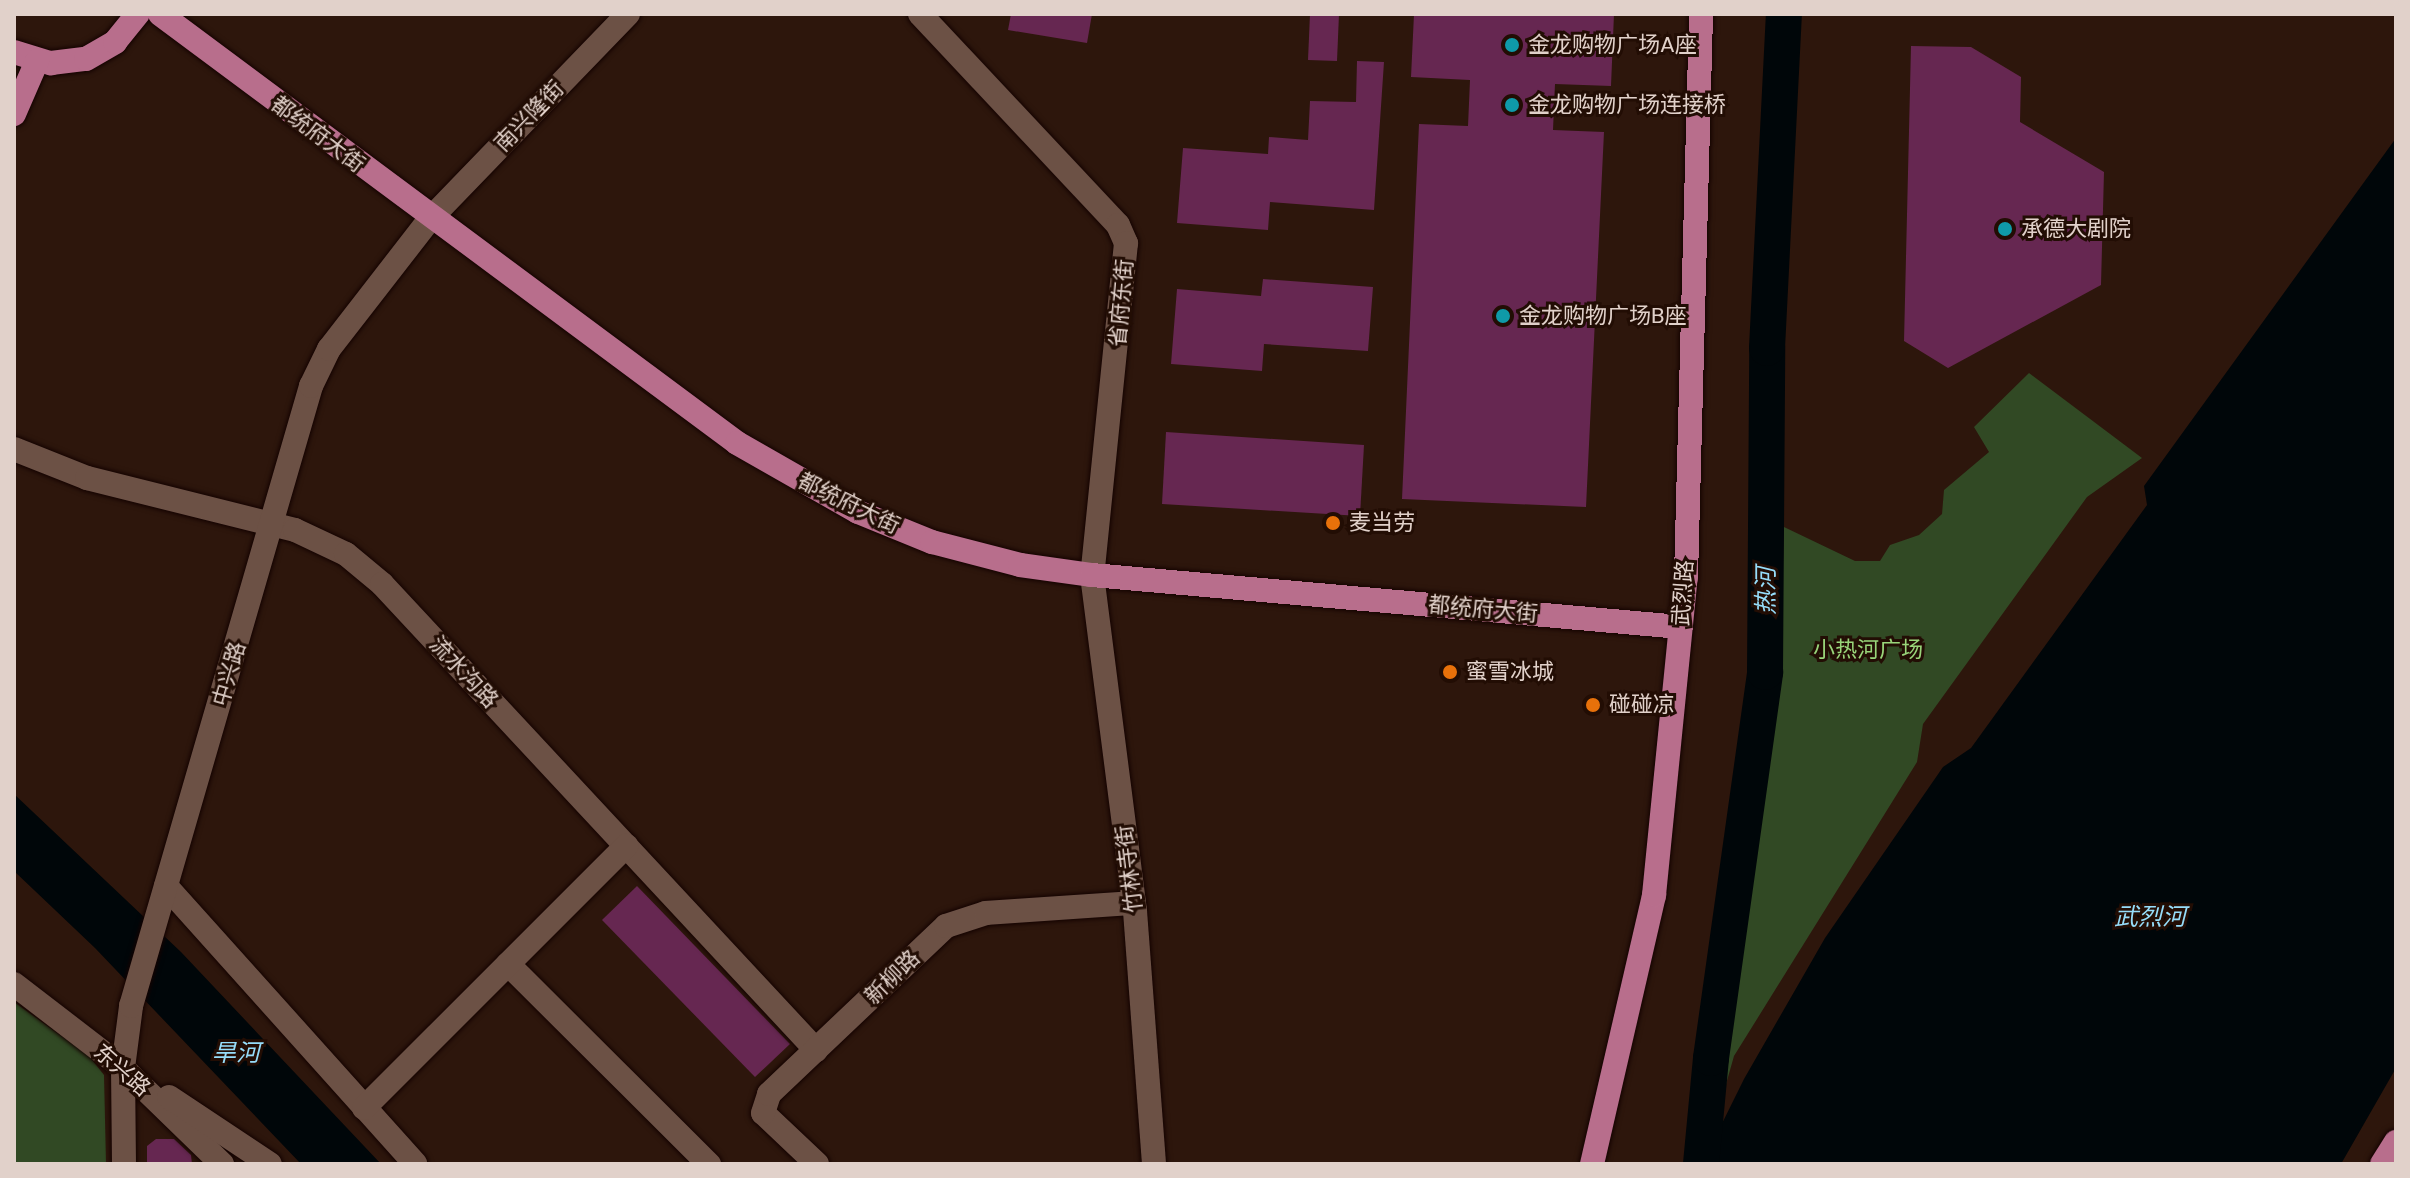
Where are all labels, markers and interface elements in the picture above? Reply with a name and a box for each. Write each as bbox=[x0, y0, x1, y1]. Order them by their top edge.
place label: 金龙购物广场A座 bbox=[1528, 32, 1697, 58]
marker: 金龙购物广场A座 bbox=[1503, 36, 1521, 54]
street label: 南兴隆街 bbox=[489, 75, 569, 157]
street label: 都统府大街 bbox=[266, 90, 370, 178]
place label: 金龙购物广场连接桥 bbox=[1528, 92, 1726, 118]
marker: 金龙购物广场连接桥 bbox=[1503, 96, 1521, 114]
place label: 承德大剧院 bbox=[2021, 216, 2131, 242]
marker: 承德大剧院 bbox=[1996, 220, 2014, 238]
street label: 省府东街 bbox=[1104, 258, 1138, 348]
place label: 金龙购物广场B座 bbox=[1519, 303, 1686, 329]
marker: 金龙购物广场B座 bbox=[1494, 307, 1512, 325]
street label: 都统府大街 bbox=[794, 467, 904, 539]
place label: 麦当劳 bbox=[1349, 510, 1415, 536]
marker: 麦当劳 bbox=[1324, 514, 1342, 532]
street label: 武烈路 bbox=[1668, 559, 1698, 627]
water label: 热河 bbox=[1752, 567, 1780, 615]
street label: 都统府大街 bbox=[1427, 591, 1539, 627]
street label: 流水沟路 bbox=[424, 631, 504, 713]
park label: 小热河广场 bbox=[1813, 637, 1923, 663]
street label: 中兴路 bbox=[207, 639, 251, 709]
place label: 蜜雪冰城 bbox=[1466, 659, 1554, 685]
marker: 蜜雪冰城 bbox=[1441, 663, 1459, 681]
place label: 碰碰凉 bbox=[1609, 692, 1675, 718]
marker: 碰碰凉 bbox=[1584, 696, 1602, 714]
street label: 竹林寺街 bbox=[1111, 824, 1147, 914]
water label: 武烈河 bbox=[2114, 903, 2186, 931]
street label: 新柳路 bbox=[859, 945, 925, 1009]
street label: 东兴路 bbox=[88, 1038, 156, 1102]
water label: 旱河 bbox=[212, 1039, 260, 1067]

